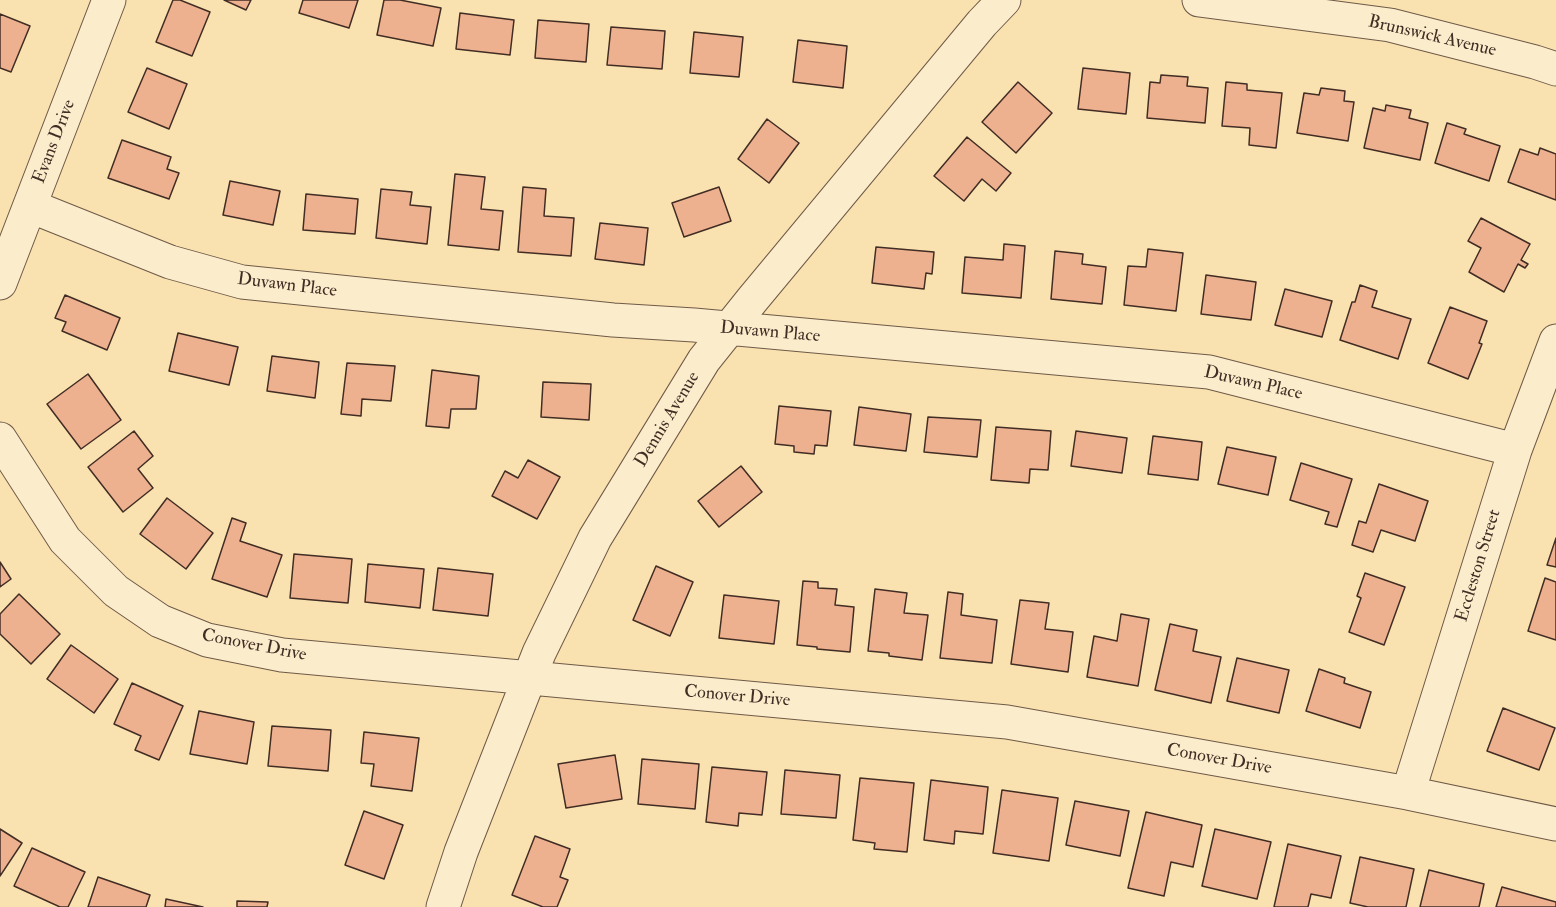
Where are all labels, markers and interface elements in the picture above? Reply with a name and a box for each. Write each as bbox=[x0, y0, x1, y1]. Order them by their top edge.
street label: Brunswick Avenue bbox=[1366, 12, 1498, 62]
street label: Evans Drive bbox=[29, 97, 81, 187]
street label: Duvawn Place bbox=[236, 269, 338, 303]
street label: Duvawn Place bbox=[719, 318, 821, 348]
street label: Duvawn Place bbox=[1202, 362, 1304, 406]
street label: Dennis Avenue bbox=[631, 368, 705, 472]
street label: Eccleston Street bbox=[1452, 507, 1506, 625]
street label: Conover Drive bbox=[200, 625, 308, 667]
street label: Conover Drive bbox=[683, 682, 791, 712]
street label: Conover Drive bbox=[1165, 740, 1273, 780]

